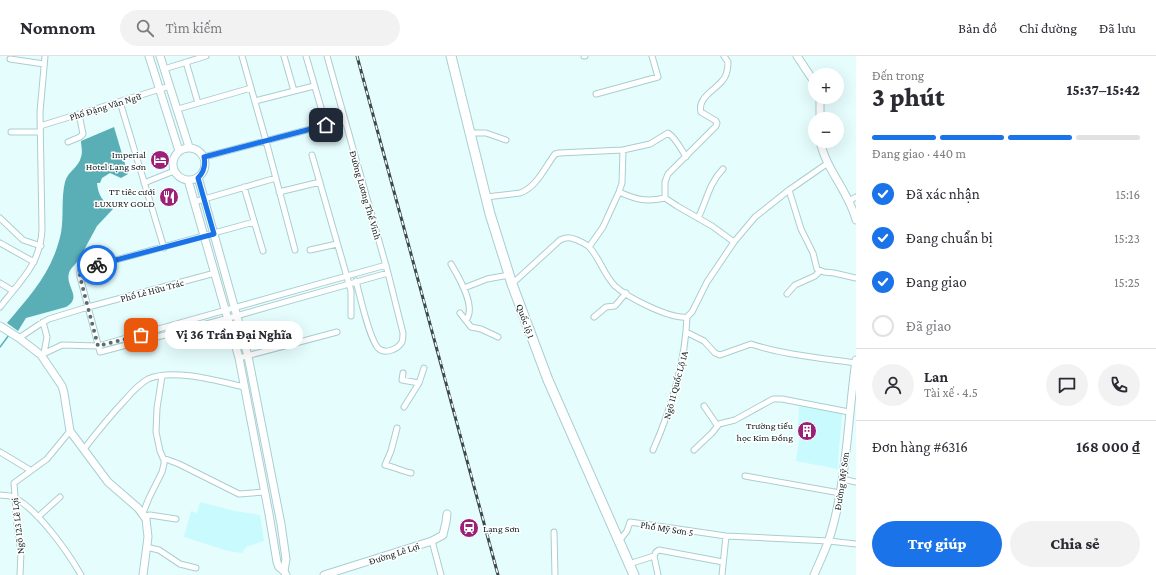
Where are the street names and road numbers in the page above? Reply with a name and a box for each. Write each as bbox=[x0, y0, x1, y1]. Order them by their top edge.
street label: Phố Đặng Văn Ngữ bbox=[68, 90, 143, 123]
street label: Đường Lương Thế Vinh bbox=[348, 149, 384, 242]
street label: Phố Lê Hữu Trác bbox=[119, 277, 186, 304]
street label: Quốc lộ 1 bbox=[514, 302, 537, 340]
street label: Ngõ 11 Quốc Lộ 1A bbox=[661, 349, 690, 421]
street label: Đường Mỹ Sơn bbox=[832, 451, 851, 511]
street label: Ngõ 123 Lê Lợi bbox=[9, 497, 26, 555]
street label: Phố Mỹ Sơn 5 bbox=[640, 519, 695, 538]
street label: Đường Lê Lợi bbox=[367, 540, 421, 567]

